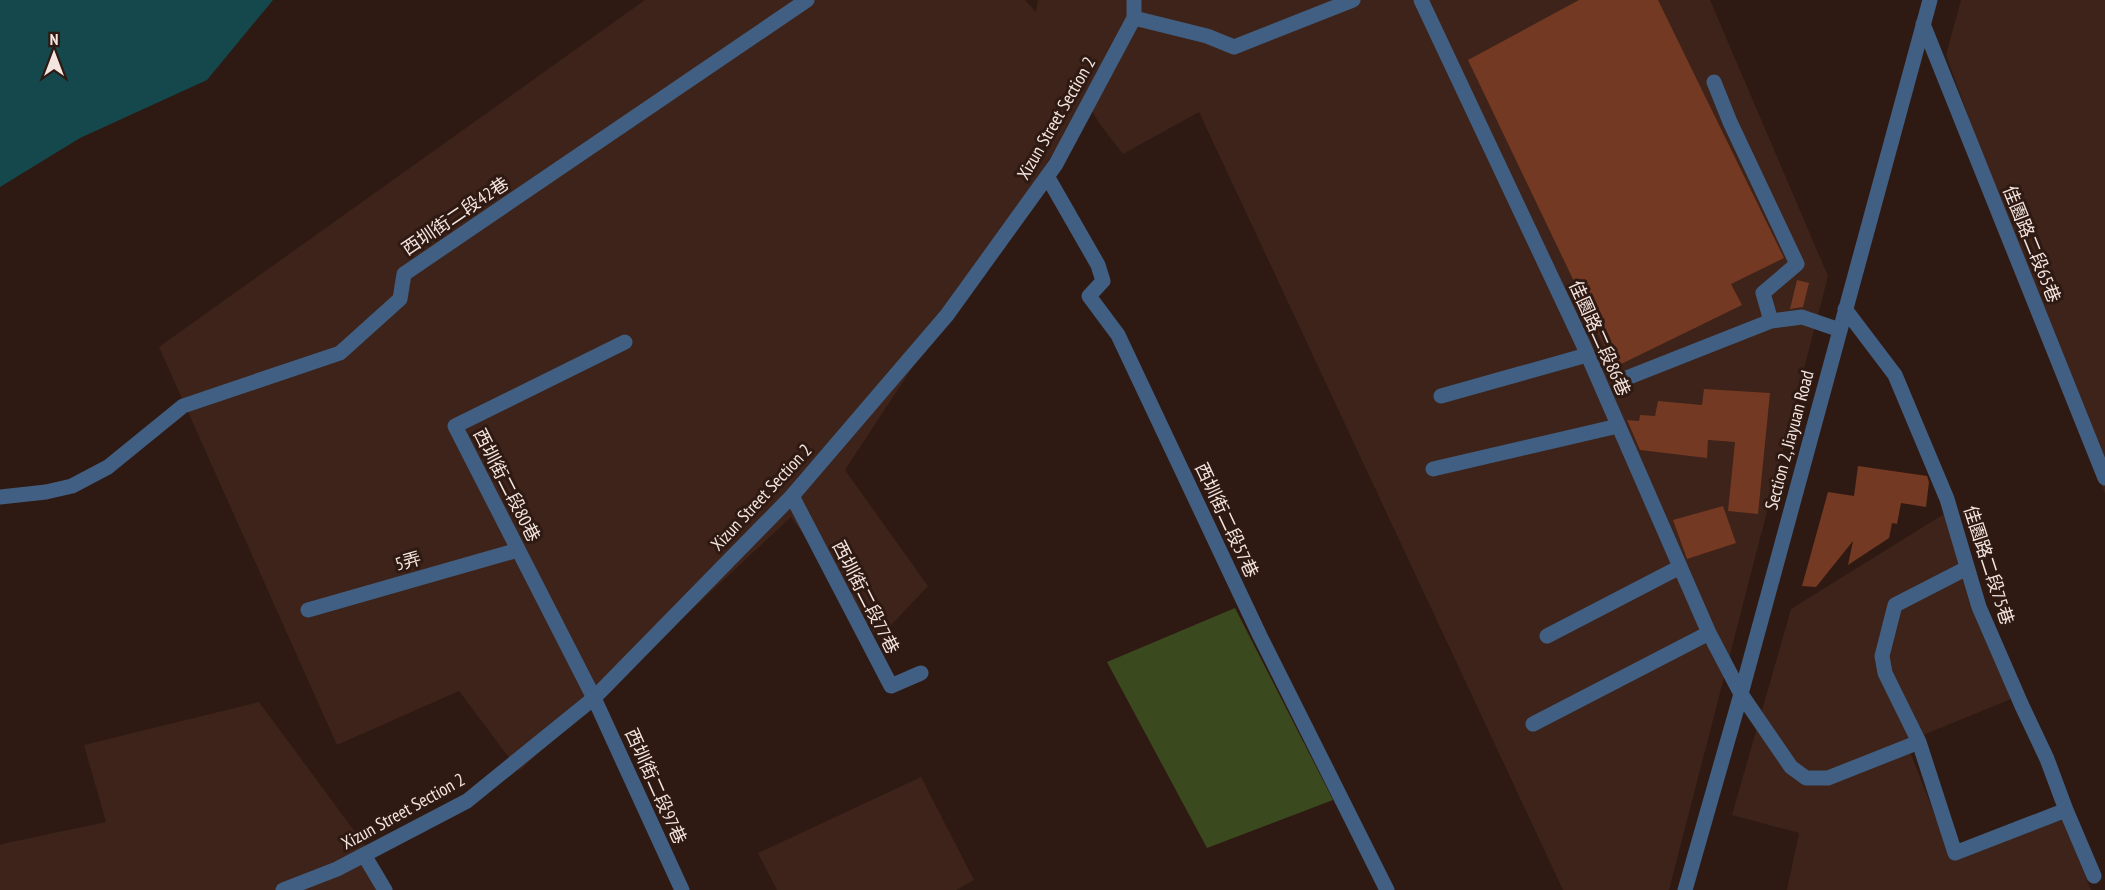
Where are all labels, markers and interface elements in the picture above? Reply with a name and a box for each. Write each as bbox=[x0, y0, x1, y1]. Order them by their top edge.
north arrow bbox=[24, 24, 84, 84]
text: N bbox=[50, 29, 58, 49]
street label: Xizun Street Section 2 bbox=[1012, 53, 1100, 183]
street label: 西圳街二段42巷 bbox=[397, 172, 513, 260]
street label: 佳園路二段65巷 bbox=[1998, 182, 2066, 306]
street label: 佳園路二段86巷 bbox=[1564, 277, 1636, 399]
street label: Section 2, Jiayuan Road bbox=[1759, 368, 1819, 512]
street label: 西圳街二段80巷 bbox=[469, 424, 545, 546]
street label: Xizun Street Section 2 bbox=[706, 439, 816, 555]
street label: 西圳街二段57巷 bbox=[1190, 459, 1264, 581]
street label: 佳園路二段75巷 bbox=[1959, 502, 2019, 628]
street label: 西圳街二段77巷 bbox=[828, 536, 904, 658]
street label: 5弄 bbox=[392, 546, 424, 576]
street label: 西圳街二段97巷 bbox=[620, 725, 692, 847]
street label: Xizun Street Section 2 bbox=[337, 768, 469, 854]

